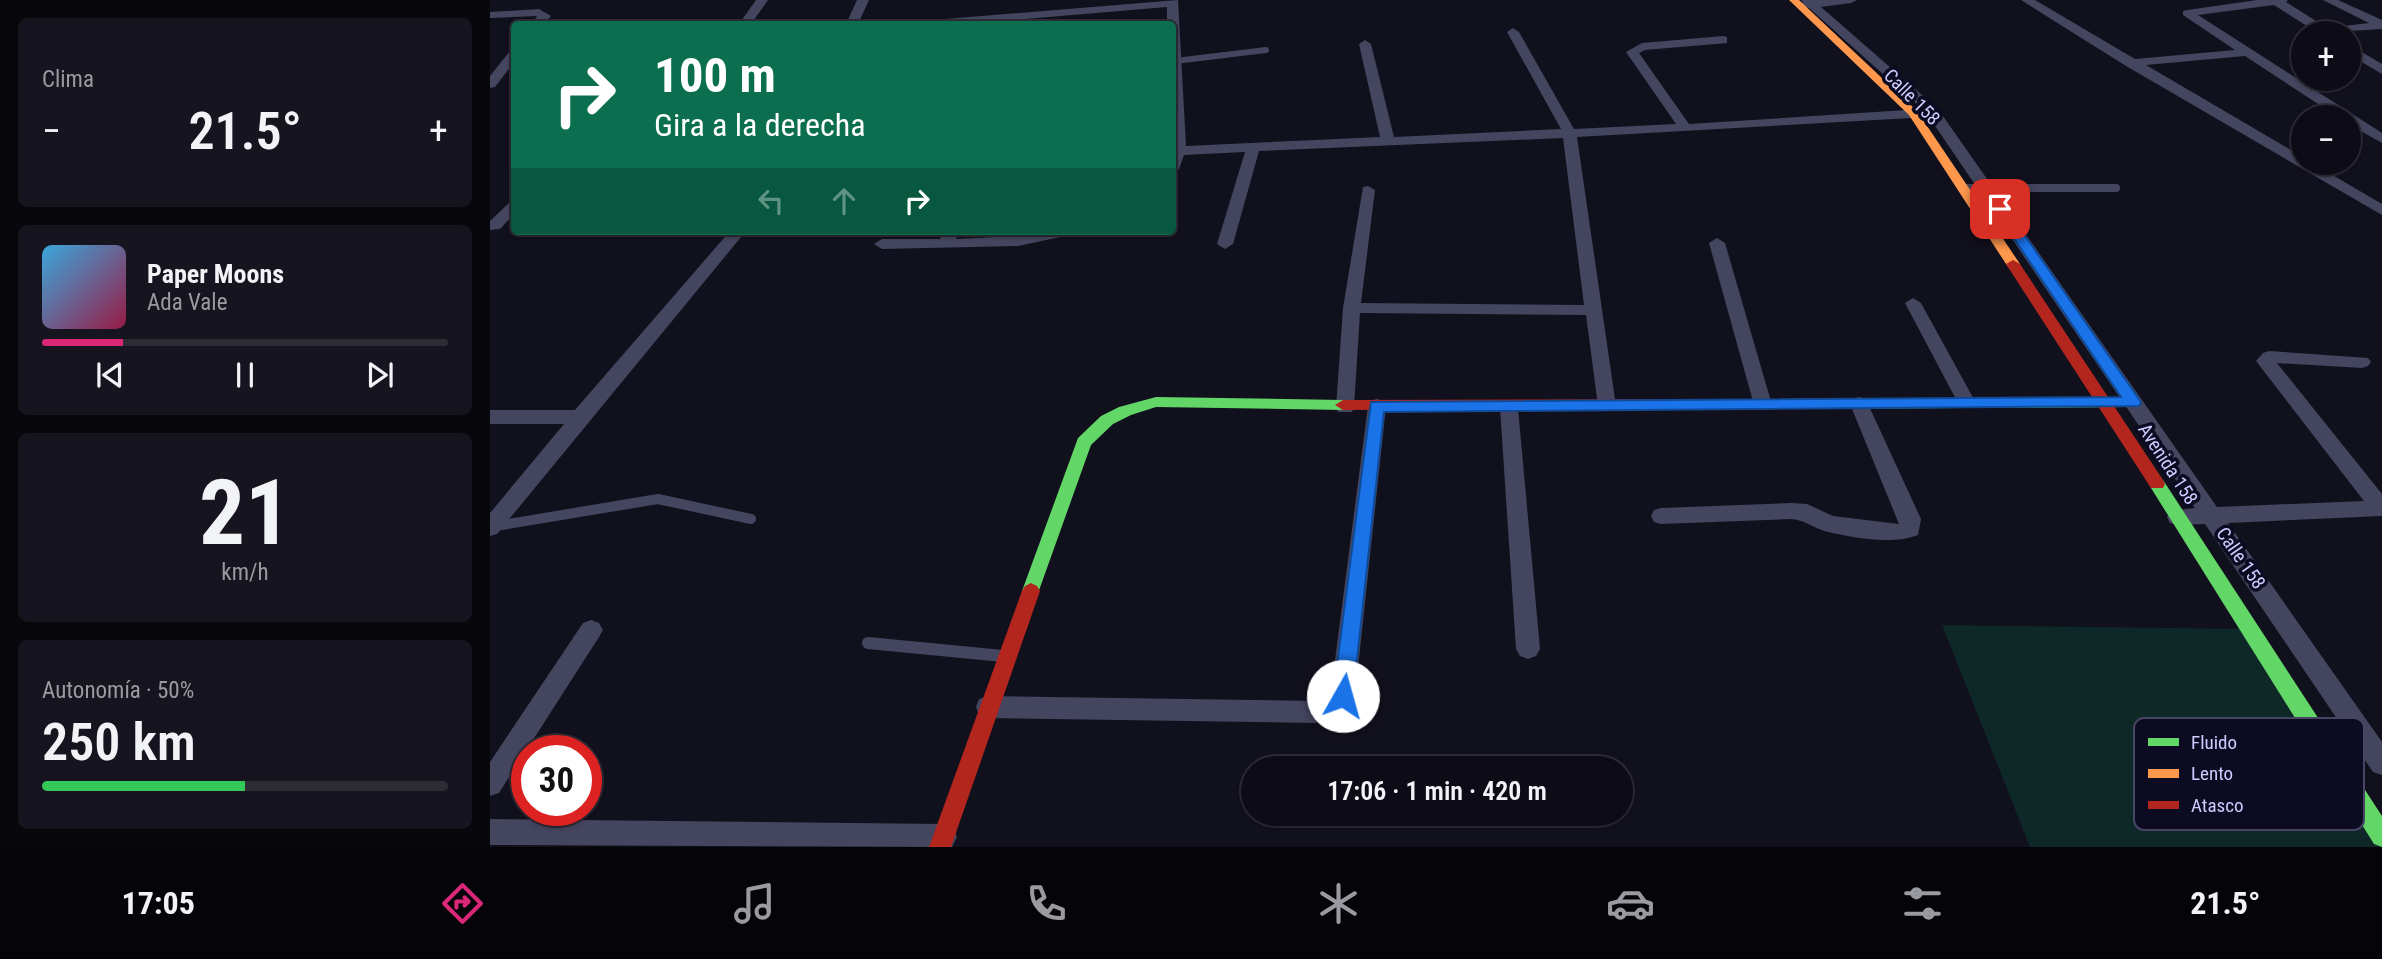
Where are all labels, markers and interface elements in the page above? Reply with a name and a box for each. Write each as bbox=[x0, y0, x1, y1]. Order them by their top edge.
map controls bbox=[2291, 21, 2361, 175]
button: + bbox=[2291, 21, 2361, 91]
text: 100 m bbox=[654, 47, 776, 104]
icon: right bbox=[539, 49, 630, 140]
street label: Calle 158 bbox=[1879, 64, 1945, 130]
text: Clima bbox=[42, 66, 94, 93]
text: 21.5° bbox=[188, 101, 302, 162]
button: − bbox=[2291, 105, 2361, 175]
text: Gira a la derecha bbox=[654, 106, 866, 144]
text: − bbox=[42, 109, 61, 153]
text: + bbox=[429, 109, 448, 153]
pin bbox=[1970, 179, 2030, 239]
icon: left bbox=[752, 182, 790, 220]
icon: ahead bbox=[825, 182, 863, 220]
icon: right bbox=[898, 182, 936, 220]
icon: arrive bbox=[1981, 190, 2019, 228]
text: Paper Moons bbox=[147, 259, 284, 289]
text: Ada Vale bbox=[147, 289, 227, 316]
icon: previous bbox=[91, 356, 129, 394]
icon: pause bbox=[226, 356, 264, 394]
icon: next bbox=[361, 356, 399, 394]
street label: Avenida 158 bbox=[2133, 419, 2203, 509]
text: 21 bbox=[199, 460, 291, 566]
street label: Calle 158 bbox=[2212, 523, 2270, 593]
text: km/h bbox=[221, 559, 269, 586]
position arrow bbox=[1306, 659, 1380, 733]
text: Autonomía · 50% bbox=[42, 677, 194, 704]
text: 250 km bbox=[42, 712, 196, 773]
legend bbox=[2134, 718, 2364, 830]
text: Fluido bbox=[2191, 731, 2237, 754]
speed limit sign: 30 bbox=[511, 735, 602, 826]
text: Lento bbox=[2191, 762, 2233, 785]
text: 17:06 · 1 min · 420 m bbox=[1327, 776, 1547, 806]
text: Atasco bbox=[2191, 794, 2244, 817]
icon: directions bbox=[438, 879, 487, 928]
icon: music bbox=[730, 879, 779, 928]
icon: phone bbox=[1022, 879, 1071, 928]
icon: climate bbox=[1314, 879, 1363, 928]
icon: car bbox=[1606, 879, 1655, 928]
icon: filters bbox=[1898, 879, 1947, 928]
text: 17:05 bbox=[122, 884, 195, 922]
text: 21.5° bbox=[2190, 884, 2260, 922]

